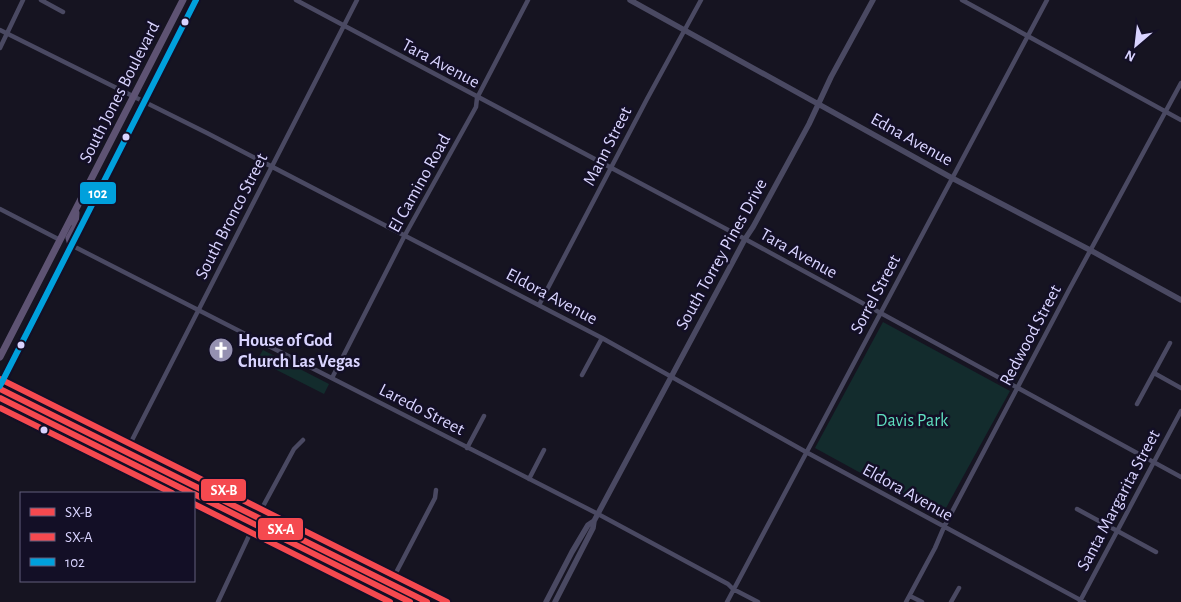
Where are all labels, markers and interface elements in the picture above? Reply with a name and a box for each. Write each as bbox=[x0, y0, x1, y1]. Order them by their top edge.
unlabelled marker bbox=[180, 17, 190, 27]
street label: South Jones Boulevard bbox=[76, 19, 163, 166]
north arrow bbox=[1111, 20, 1161, 70]
street label: Tara Avenue bbox=[399, 36, 482, 92]
text: N bbox=[1123, 47, 1138, 64]
street label: Mann Street bbox=[580, 104, 636, 189]
street label: Edna Avenue bbox=[868, 110, 955, 170]
street label: El Camino Road bbox=[386, 131, 454, 236]
unlabelled marker bbox=[121, 132, 131, 142]
street label: South Bronco Street bbox=[192, 150, 271, 282]
street label: South Torrey Pines Drive bbox=[673, 176, 771, 333]
line badge: 102 bbox=[79, 181, 117, 205]
text: 102 bbox=[89, 187, 108, 201]
street label: Tara Avenue bbox=[757, 225, 840, 282]
street label: Sorrel Street bbox=[848, 252, 904, 337]
street label: Eldora Avenue bbox=[503, 265, 600, 328]
street label: Redwood Street bbox=[997, 282, 1065, 389]
place label: House of God Church Las Vegas bbox=[238, 332, 360, 371]
church icon: House of God Church Las Vegas bbox=[208, 337, 234, 363]
unlabelled marker bbox=[16, 340, 26, 350]
street label: Laredo Street bbox=[376, 381, 467, 439]
park label: Davis Park bbox=[876, 412, 949, 430]
unlabelled marker bbox=[39, 425, 49, 435]
street label: Santa Margarita Street bbox=[1074, 427, 1164, 574]
street label: Eldora Avenue bbox=[859, 461, 956, 525]
line badge: SX-B bbox=[200, 478, 247, 502]
text: SX-B bbox=[211, 484, 237, 498]
legend bbox=[20, 492, 195, 582]
text: SX-B bbox=[65, 505, 92, 520]
line badge: SX-A bbox=[257, 517, 304, 541]
text: SX-A bbox=[268, 523, 295, 537]
text: SX-A bbox=[65, 530, 93, 545]
text: 102 bbox=[65, 555, 85, 570]

